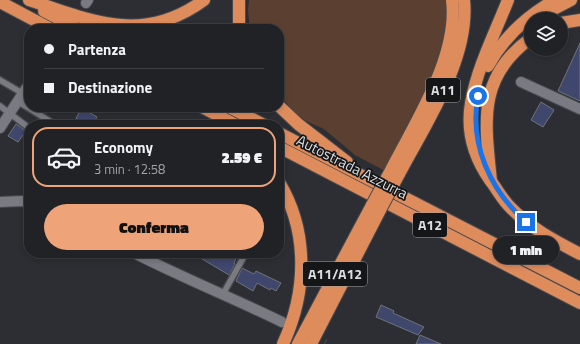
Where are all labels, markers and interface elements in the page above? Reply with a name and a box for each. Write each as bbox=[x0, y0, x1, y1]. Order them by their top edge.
map controls bbox=[524, 12, 568, 56]
button: layers bbox=[524, 12, 568, 56]
text: Partenza bbox=[68, 38, 126, 61]
text: Destinazione bbox=[68, 76, 152, 99]
road number: A11 bbox=[426, 78, 460, 102]
route start bbox=[469, 87, 487, 105]
street label: Autostrada Azzurra bbox=[293, 129, 412, 205]
text: Economy bbox=[94, 136, 153, 159]
icon: car bbox=[46, 139, 82, 175]
text: 2.59 € bbox=[222, 146, 262, 169]
text: 3 min · 12:58 bbox=[94, 159, 165, 179]
button: Conferma bbox=[44, 204, 264, 250]
road number: A12 bbox=[413, 213, 447, 237]
route end bbox=[517, 213, 535, 231]
callout: 1 min bbox=[493, 236, 559, 264]
text: 1 min bbox=[510, 240, 542, 260]
road number: A11/A12 bbox=[303, 262, 367, 286]

